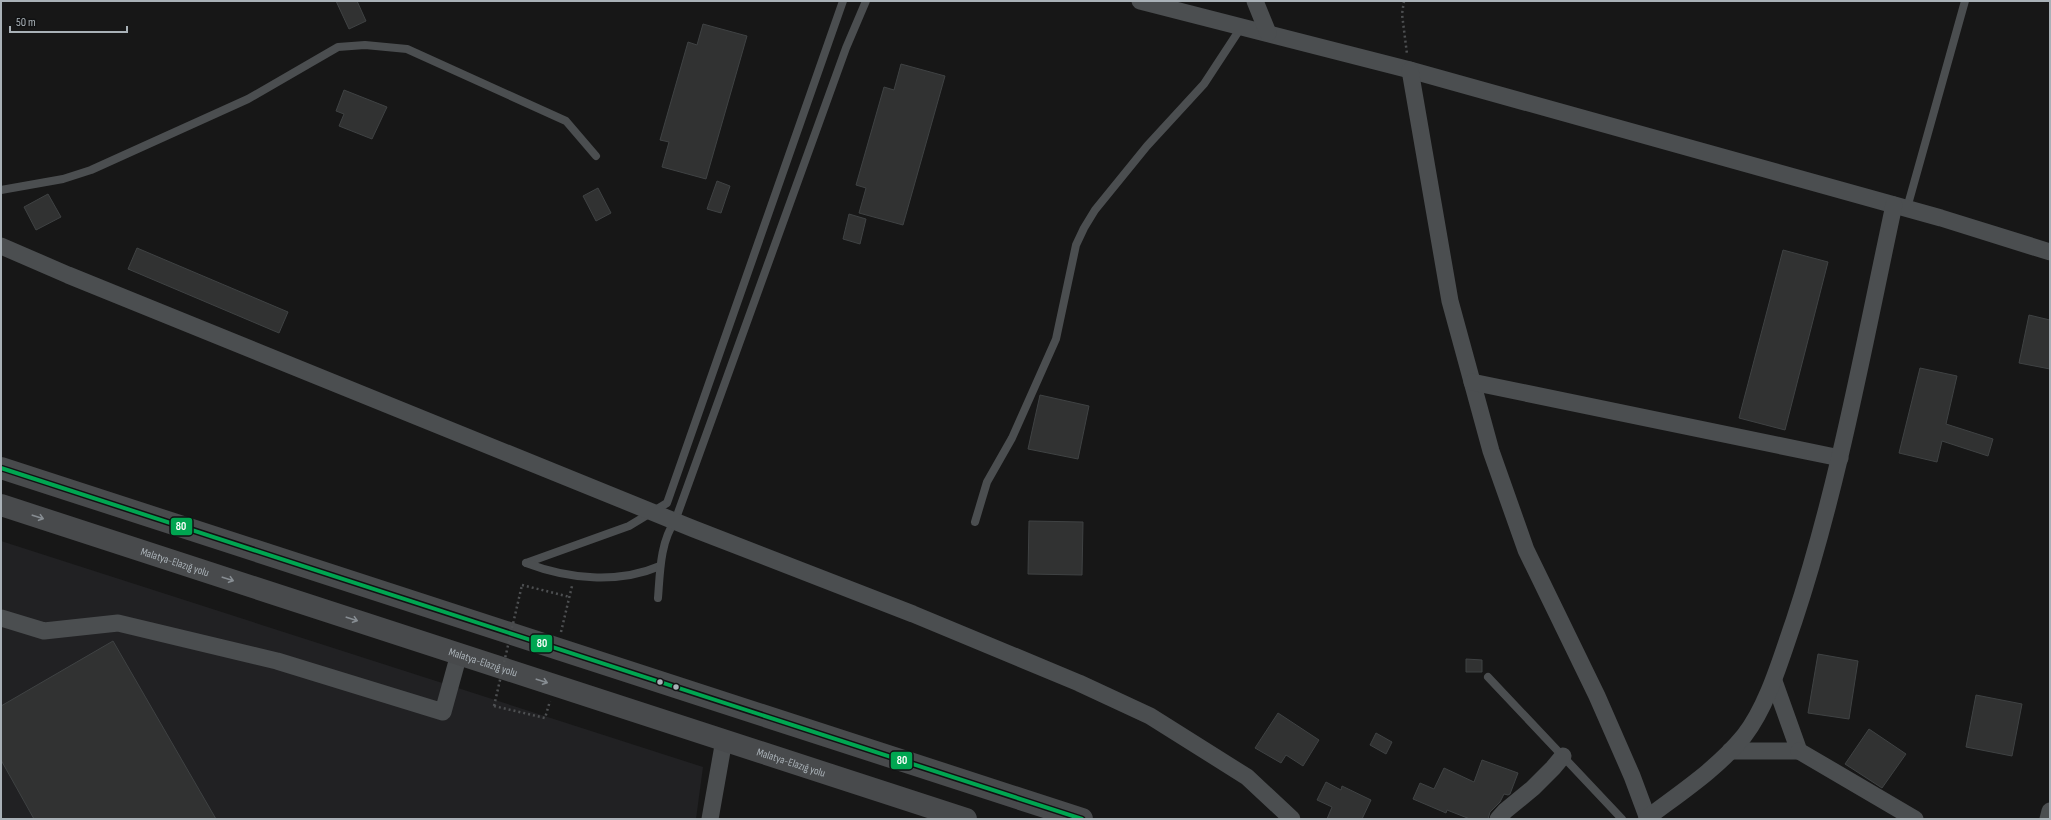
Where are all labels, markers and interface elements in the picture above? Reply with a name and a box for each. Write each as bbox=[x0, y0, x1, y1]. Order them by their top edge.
scale bar bbox=[10, 8, 127, 34]
text: 50 m bbox=[16, 15, 36, 30]
one-way arrow bbox=[32, 514, 44, 522]
line badge: 80 bbox=[170, 517, 193, 536]
text: 80 bbox=[176, 520, 186, 533]
street label: Malatya-Elazığ yolu bbox=[139, 545, 211, 579]
one-way arrow bbox=[222, 576, 235, 583]
one-way arrow bbox=[346, 616, 358, 624]
line badge: 80 bbox=[530, 634, 553, 653]
text: 80 bbox=[537, 637, 547, 650]
street label: Malatya-Elazığ yolu bbox=[447, 645, 519, 680]
unlabelled marker bbox=[655, 677, 665, 687]
one-way arrow bbox=[535, 678, 548, 685]
unlabelled marker bbox=[671, 682, 681, 692]
street label: Malatya-Elazığ yolu bbox=[755, 745, 827, 780]
line badge: 80 bbox=[890, 751, 913, 770]
text: 80 bbox=[897, 754, 907, 767]

